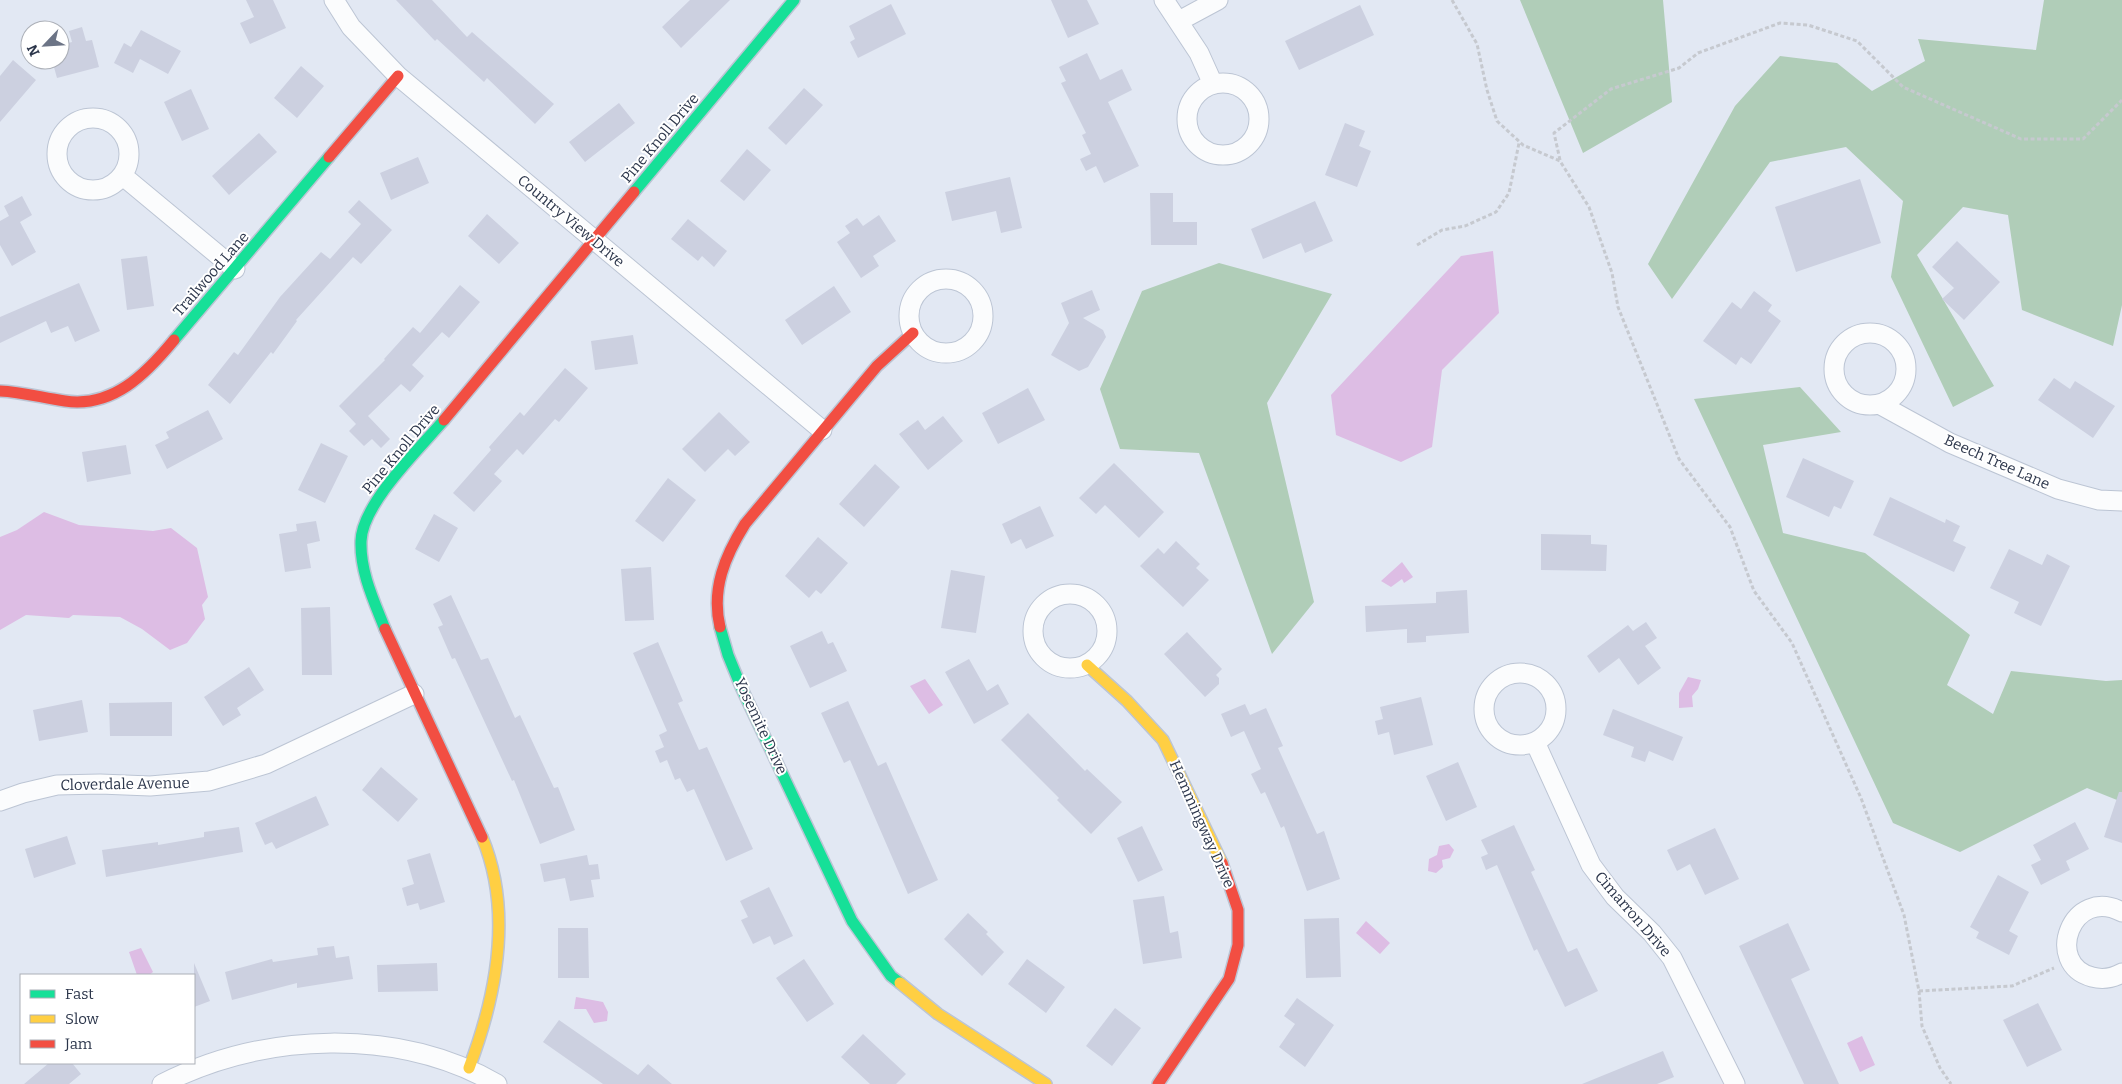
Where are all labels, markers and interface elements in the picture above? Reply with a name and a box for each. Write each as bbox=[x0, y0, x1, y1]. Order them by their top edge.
north arrow bbox=[20, 20, 70, 70]
text: N bbox=[24, 42, 44, 59]
street label: Pine Knoll Drive bbox=[617, 90, 703, 186]
street label: Country View Drive bbox=[514, 171, 628, 271]
street label: Trailwood Lane bbox=[169, 228, 253, 320]
street label: Pine Knoll Drive bbox=[358, 401, 444, 497]
street label: Beech Tree Lane bbox=[1941, 431, 2053, 493]
street label: Yosemite Drive bbox=[731, 675, 791, 777]
street label: Hemmingway Drive bbox=[1166, 757, 1238, 891]
street label: Cloverdale Avenue bbox=[60, 774, 190, 794]
street label: Cimarron Drive bbox=[1591, 868, 1675, 960]
legend bbox=[20, 974, 195, 1064]
text: Fast bbox=[65, 985, 94, 1003]
text: Slow bbox=[65, 1010, 100, 1028]
text: Jam bbox=[64, 1035, 93, 1053]

